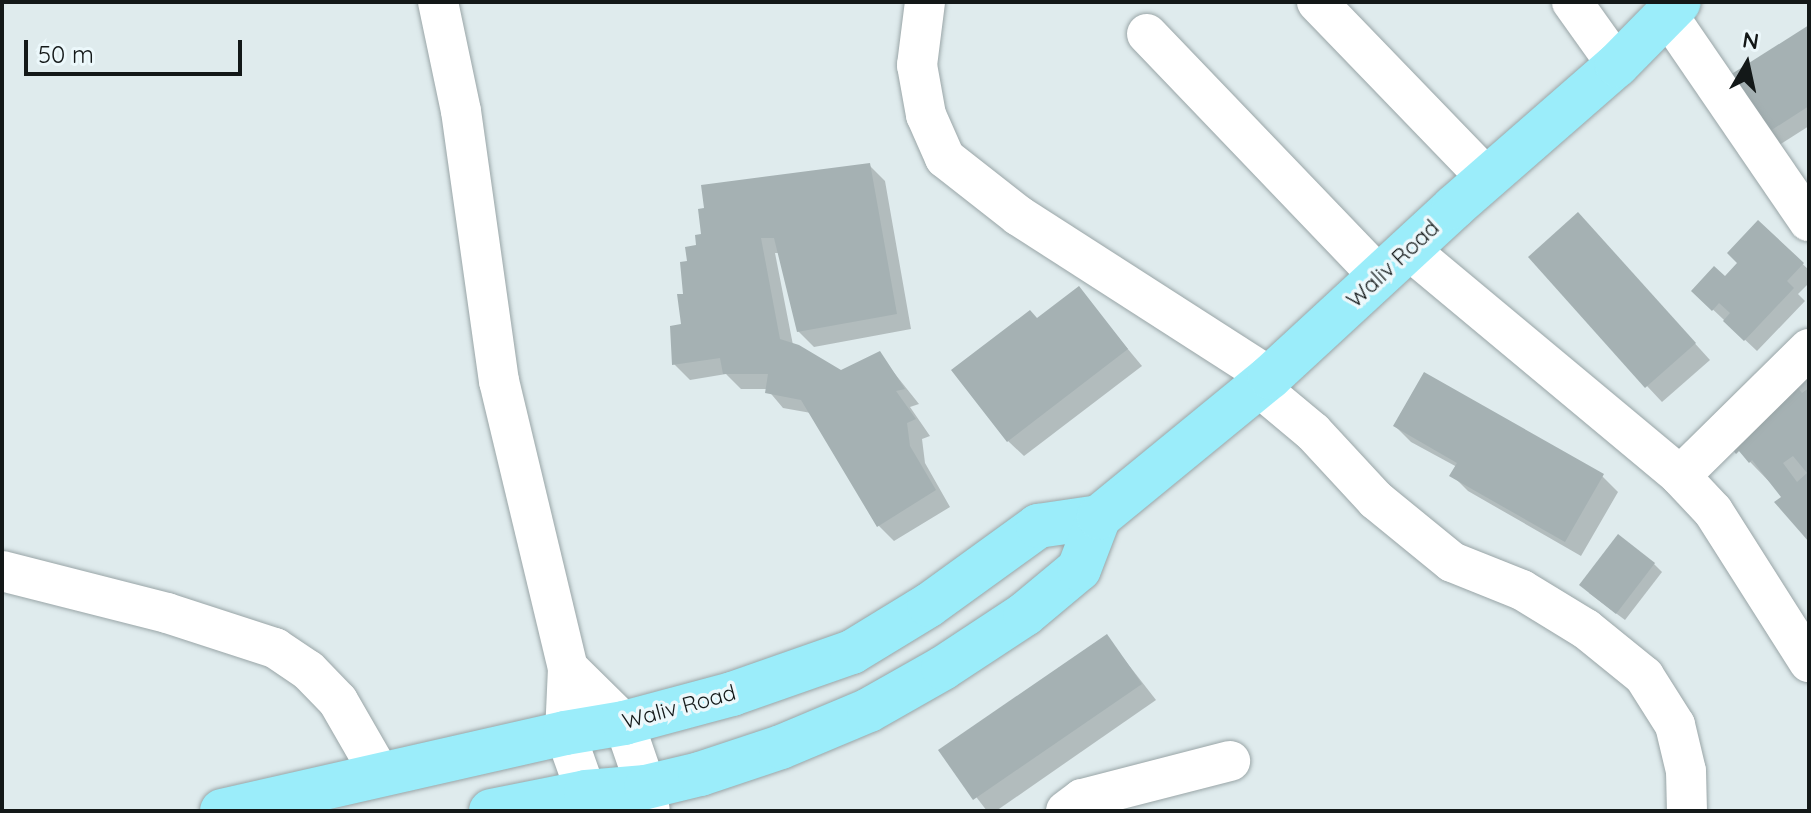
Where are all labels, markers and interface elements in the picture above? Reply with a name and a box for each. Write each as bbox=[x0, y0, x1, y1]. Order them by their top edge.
scale bar bbox=[28, 24, 246, 74]
north arrow bbox=[1707, 24, 1787, 104]
text: N bbox=[1741, 25, 1761, 55]
text: 50 m bbox=[38, 39, 94, 69]
street label: Waliv Road bbox=[1341, 215, 1445, 313]
street label: Waliv Road bbox=[619, 679, 739, 735]

